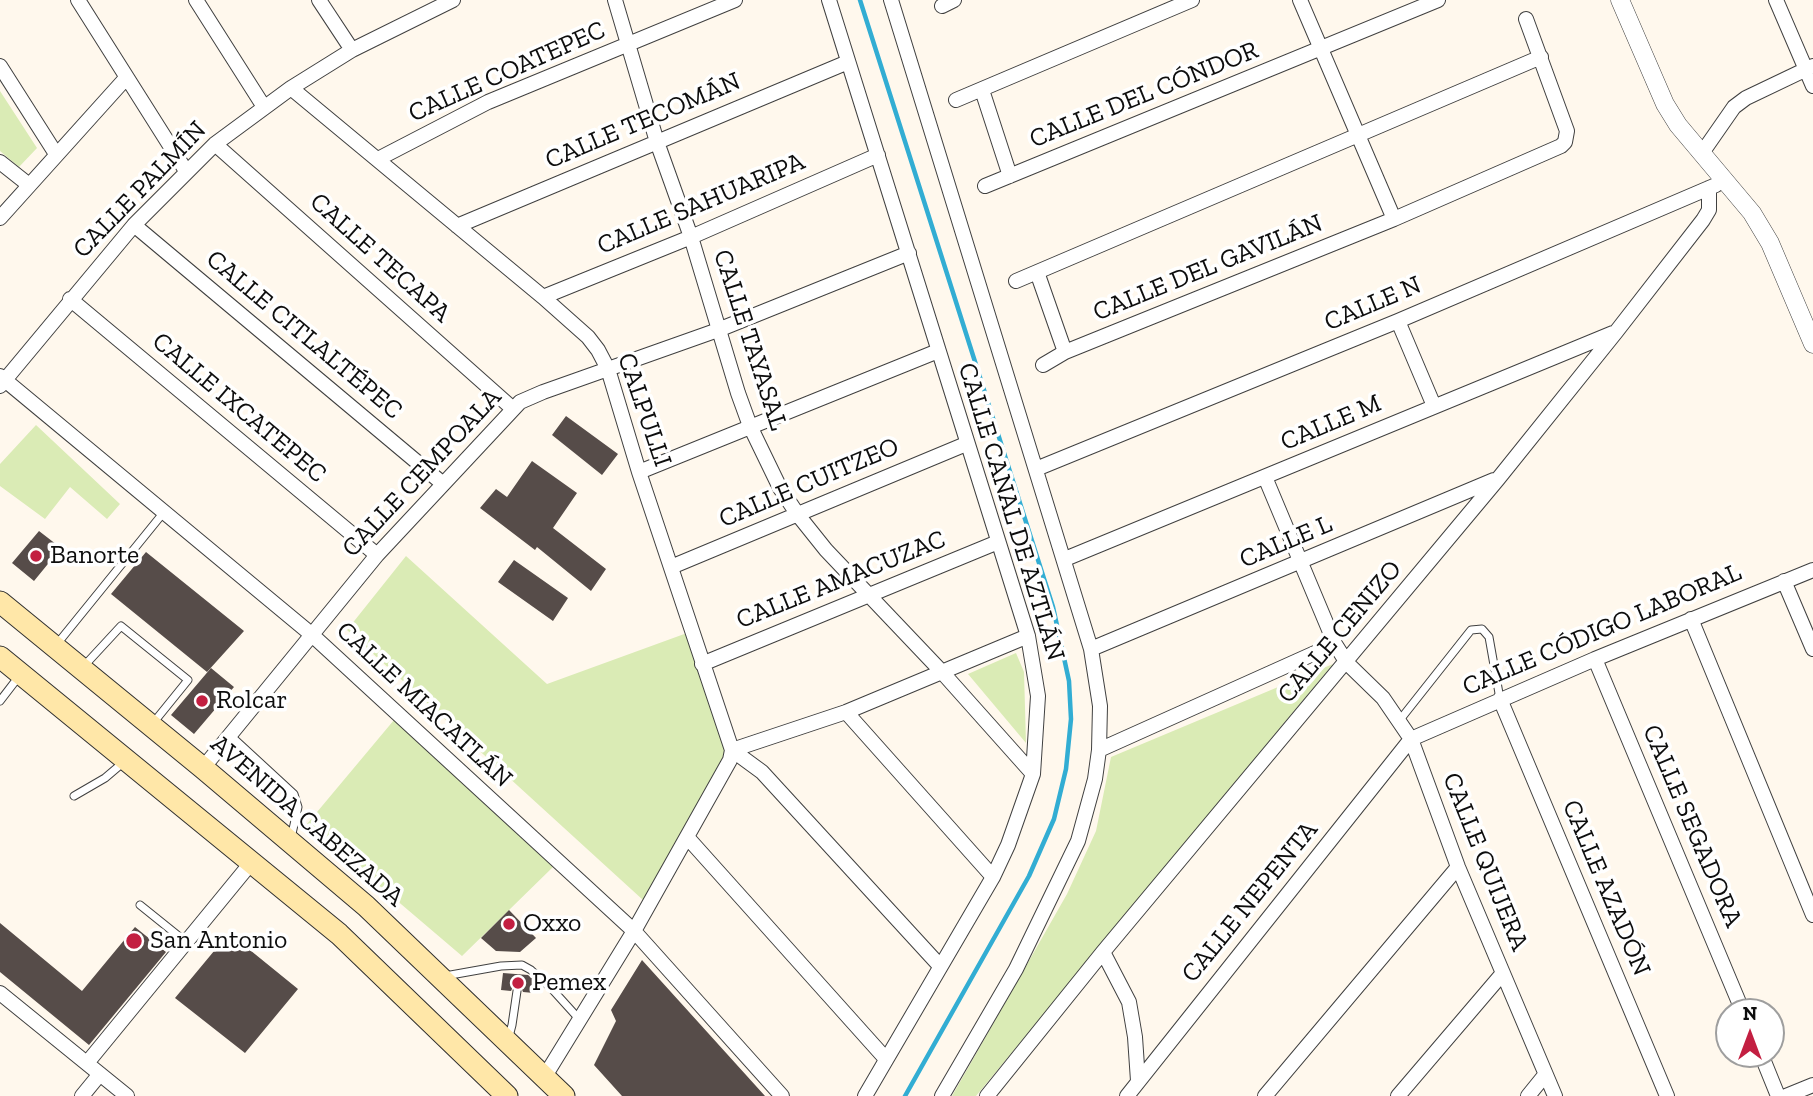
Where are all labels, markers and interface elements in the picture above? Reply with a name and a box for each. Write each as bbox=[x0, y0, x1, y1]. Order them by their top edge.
street label: CALLE COATEPEC bbox=[404, 15, 610, 129]
street label: CALLE DEL CÓNDOR bbox=[1025, 35, 1263, 155]
street label: CALLE TECOMÁN bbox=[541, 66, 745, 176]
street label: CALLE PALMÍN bbox=[67, 115, 213, 265]
street label: CALLE SAHUARIPA bbox=[593, 146, 809, 262]
street label: CALLE TECAPA bbox=[303, 187, 457, 329]
street label: CALLE DEL GAVILÁN bbox=[1089, 208, 1327, 328]
street label: CALLE CITLALTÉPEC bbox=[200, 244, 408, 426]
street label: CALLE TAYASAL bbox=[706, 246, 794, 434]
street label: CALLE N bbox=[1320, 270, 1426, 338]
street label: CALLE IXCATEPEC bbox=[146, 326, 332, 490]
street label: CALPULLI bbox=[610, 349, 678, 471]
street label: CALLE CANAL DE AZTLÁN bbox=[951, 359, 1071, 665]
street label: CALLE CEMPOALA bbox=[336, 382, 508, 564]
street label: CALLE M bbox=[1276, 388, 1386, 458]
street label: CALLE CUITZEO bbox=[714, 431, 904, 535]
street label: CALLE L bbox=[1235, 509, 1337, 575]
street label: CALLE AMACUZAC bbox=[732, 524, 950, 636]
place label: Banorte bbox=[50, 540, 139, 572]
marker: Banorte bbox=[28, 548, 44, 564]
street label: CALLE CENIZO bbox=[1271, 554, 1409, 710]
street label: CALLE CÓDIGO LABORAL bbox=[1458, 557, 1746, 703]
street label: CALLE MIACATLÁN bbox=[330, 615, 518, 795]
place label: Rolcar bbox=[216, 685, 287, 717]
marker: Rolcar bbox=[194, 693, 210, 709]
street label: CALLE SEGADORA bbox=[1635, 720, 1749, 932]
street label: AVENIDA CABEZADA bbox=[204, 729, 410, 913]
street label: CALLE QUIJERA bbox=[1435, 768, 1535, 956]
street label: CALLE AZADÓN bbox=[1555, 795, 1657, 981]
street label: CALLE NEPENTA bbox=[1175, 815, 1325, 989]
place label: Oxxo bbox=[523, 908, 581, 940]
marker: Oxxo bbox=[501, 916, 517, 932]
place label: San Antonio bbox=[150, 925, 287, 957]
marker: San Antonio bbox=[124, 931, 144, 951]
place label: Pemex bbox=[532, 967, 606, 999]
marker: Pemex bbox=[510, 975, 526, 991]
north arrow bbox=[1715, 998, 1785, 1068]
text: N bbox=[1743, 1002, 1757, 1025]

